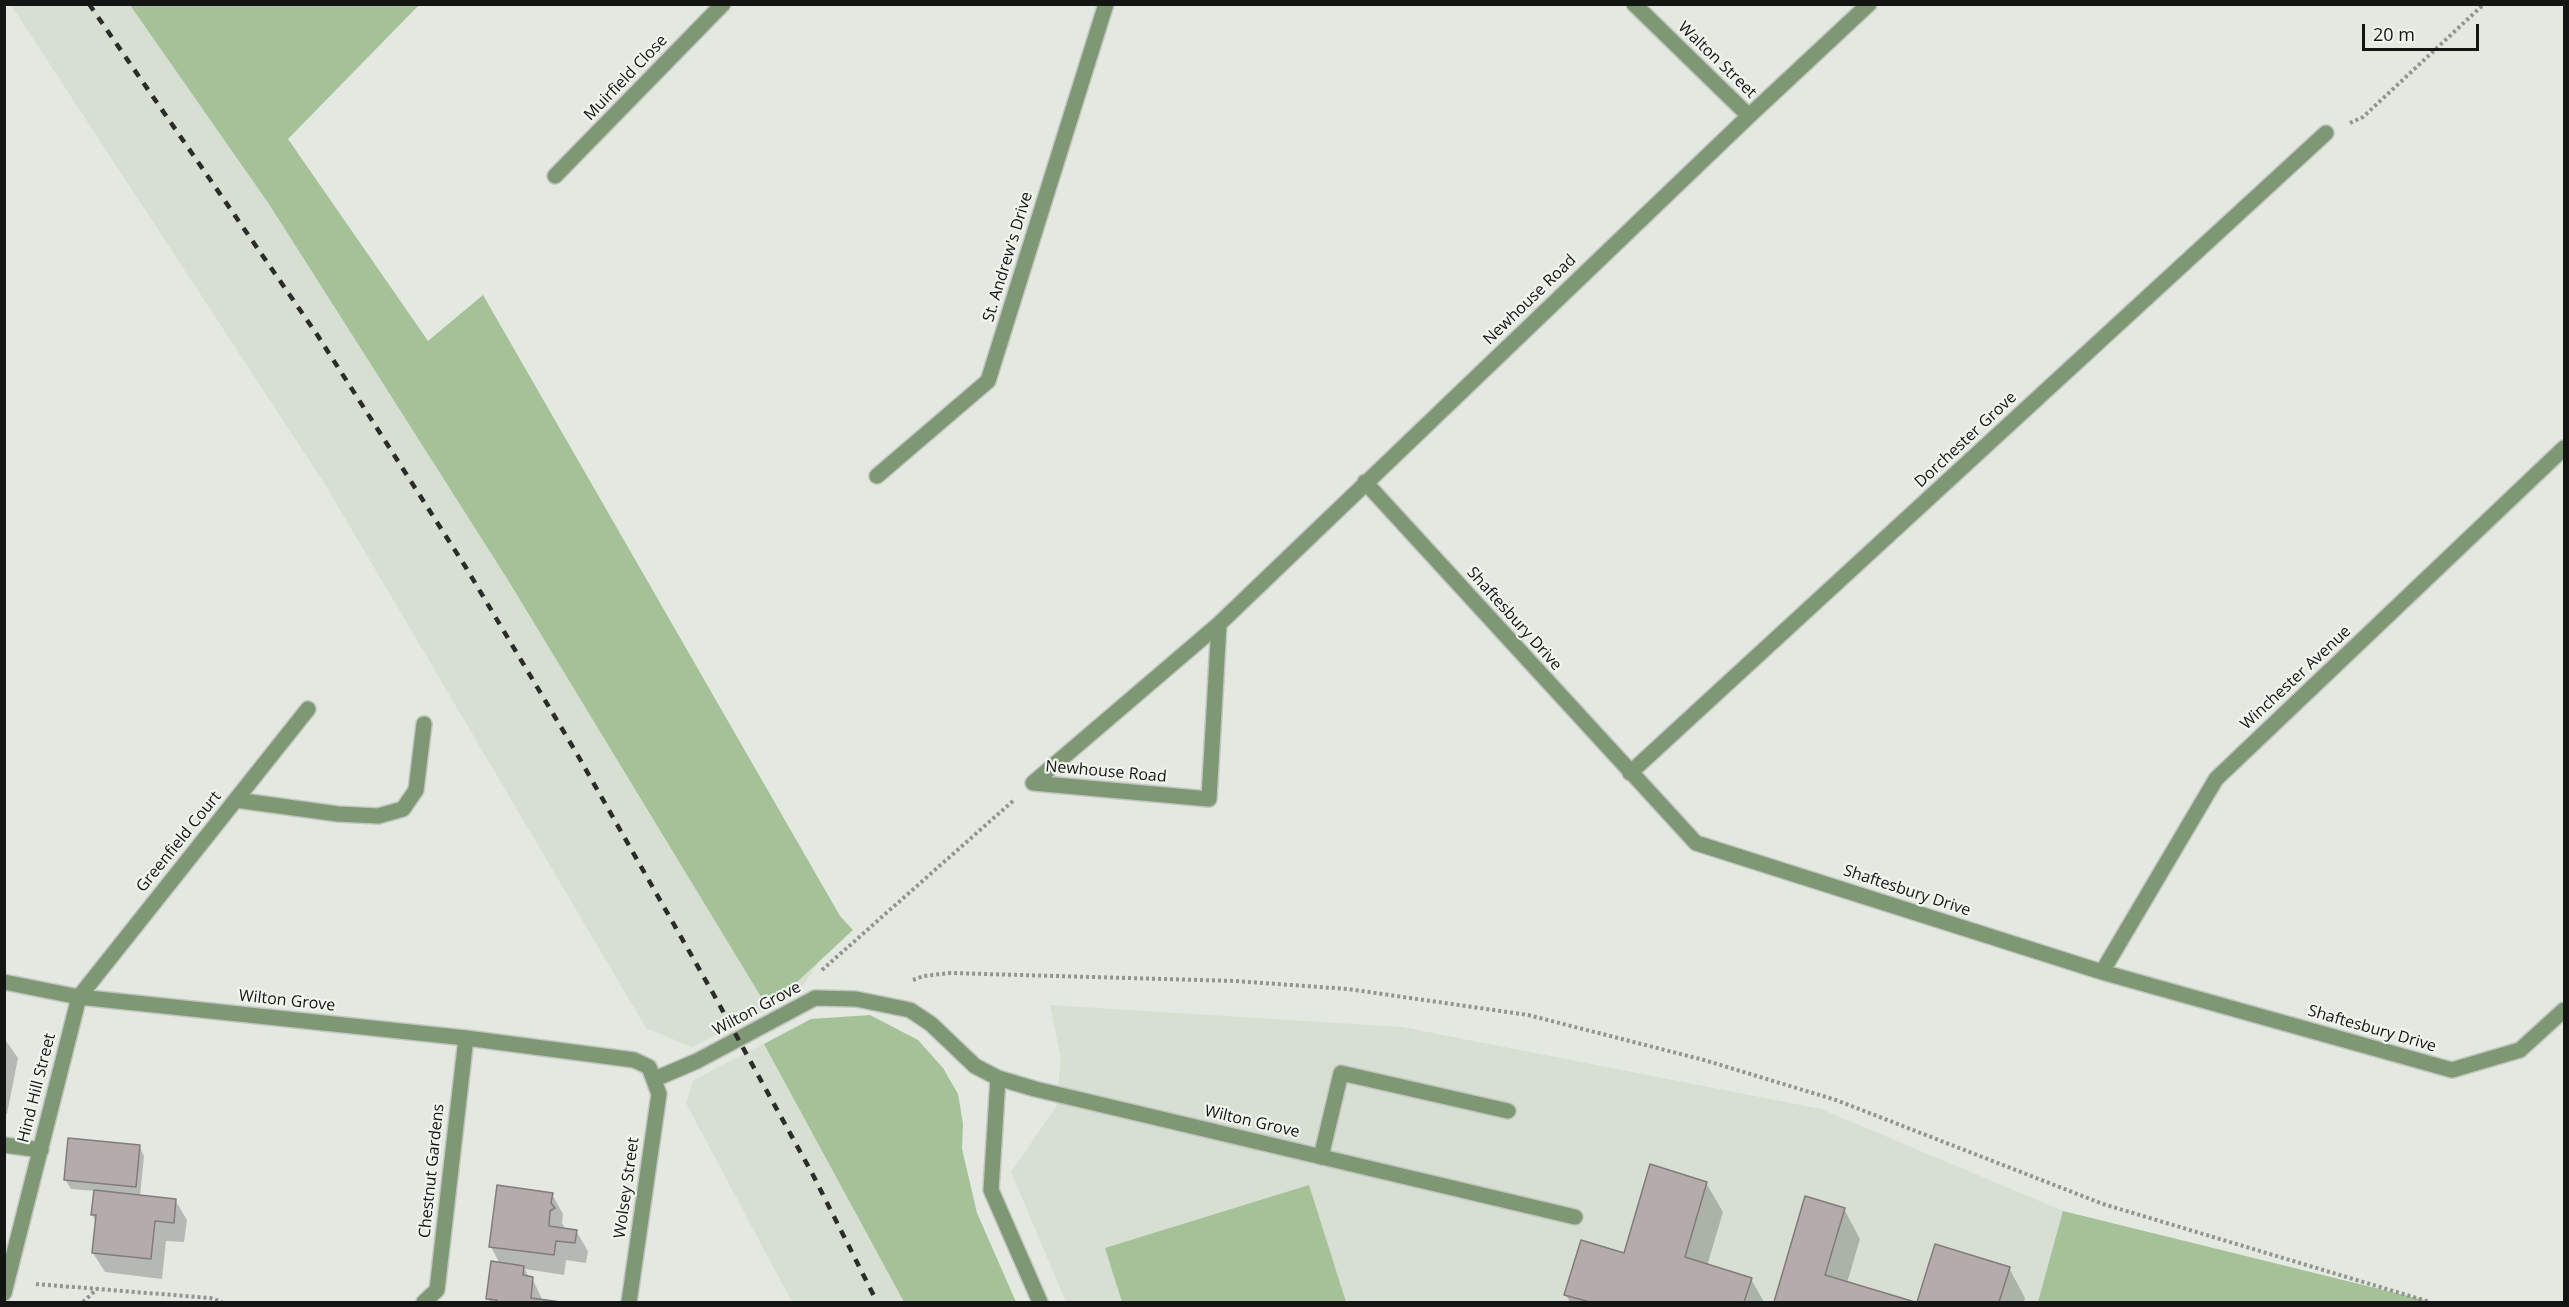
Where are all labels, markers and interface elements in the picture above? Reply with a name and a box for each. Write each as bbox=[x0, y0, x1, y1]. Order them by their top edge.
scale bar bbox=[2365, 12, 2482, 50]
street label: Walton Street bbox=[1674, 18, 1760, 102]
text: 20 m bbox=[2373, 22, 2415, 46]
street label: Muirfield Close bbox=[580, 31, 672, 125]
street label: St. Andrew's Drive bbox=[979, 190, 1037, 324]
street label: Newhouse Road bbox=[1480, 251, 1580, 349]
street label: Dorchester Grove bbox=[1911, 388, 2021, 492]
street label: Shaftesbury Drive bbox=[1462, 563, 1566, 675]
street label: Winchester Avenue bbox=[2237, 622, 2355, 734]
street label: Newhouse Road bbox=[1045, 757, 1167, 787]
street label: Greenfield Court bbox=[132, 788, 226, 896]
street label: Shaftesbury Drive bbox=[1841, 861, 1973, 921]
street label: Wilton Grove bbox=[710, 978, 804, 1040]
street label: Wilton Grove bbox=[238, 986, 336, 1016]
street label: Shaftesbury Drive bbox=[2306, 1001, 2438, 1057]
street label: Hind Hill Street bbox=[14, 1031, 60, 1145]
street label: Wilton Grove bbox=[1203, 1102, 1301, 1142]
street label: Chestnut Gardens bbox=[415, 1103, 449, 1239]
street label: Wolsey Street bbox=[610, 1136, 644, 1240]

